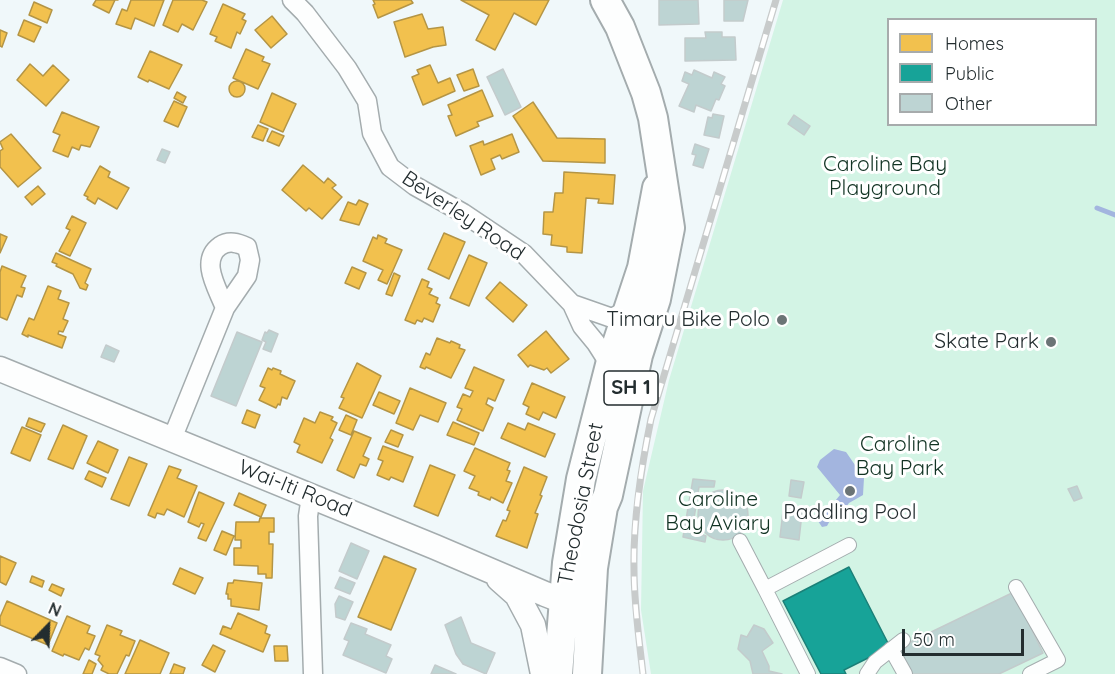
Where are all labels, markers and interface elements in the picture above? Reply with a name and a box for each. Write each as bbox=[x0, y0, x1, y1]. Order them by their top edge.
legend bbox=[887, 18, 1097, 126]
text: Homes bbox=[945, 32, 1004, 55]
text: Public bbox=[945, 62, 994, 85]
text: Other bbox=[945, 92, 992, 115]
park label: Caroline Bay Playground bbox=[823, 152, 947, 202]
street label: Beverley Road bbox=[397, 166, 529, 266]
place label: Timaru Bike Polo bbox=[606, 307, 770, 333]
marker: Timaru Bike Polo bbox=[775, 313, 789, 327]
place label: Skate Park bbox=[934, 329, 1039, 355]
marker: Skate Park bbox=[1044, 335, 1058, 349]
road number: SH 1 bbox=[604, 371, 658, 405]
street label: Theodosia Street bbox=[553, 421, 609, 587]
park label: Caroline Bay Park bbox=[856, 432, 944, 482]
street label: Wai-Iti Road bbox=[235, 455, 355, 523]
marker: Paddling Pool bbox=[843, 484, 857, 498]
park label: Caroline Bay Aviary bbox=[665, 487, 771, 537]
place label: Paddling Pool bbox=[783, 500, 917, 526]
north arrow bbox=[18, 596, 78, 656]
text: N bbox=[46, 598, 64, 621]
scale bar bbox=[905, 617, 1026, 655]
text: 50 m bbox=[913, 628, 955, 651]

